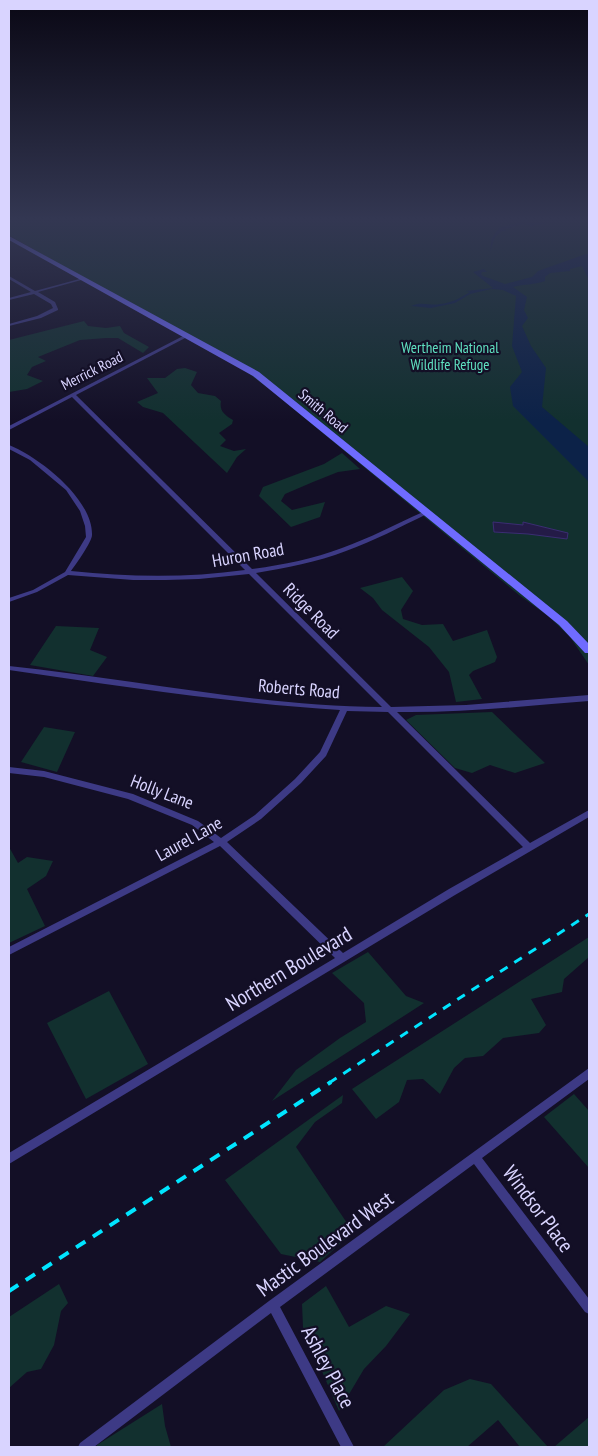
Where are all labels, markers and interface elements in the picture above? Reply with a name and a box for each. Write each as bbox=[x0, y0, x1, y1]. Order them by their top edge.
park label: Wertheim National Wildlife Refuge bbox=[401, 338, 499, 374]
street label: Merrick Road bbox=[58, 347, 126, 394]
street label: Smith Road bbox=[295, 384, 352, 437]
street label: Huron Road bbox=[210, 537, 286, 572]
street label: Ridge Road bbox=[278, 578, 344, 644]
street label: Roberts Road bbox=[257, 673, 341, 704]
street label: Holly Lane bbox=[127, 769, 197, 814]
street label: Laurel Lane bbox=[152, 811, 226, 866]
street label: Northern Boulevard bbox=[221, 920, 357, 1017]
street label: Windsor Place bbox=[497, 1160, 580, 1258]
street label: Mastic Boulevard West bbox=[251, 1185, 399, 1302]
street label: Ashley Place bbox=[295, 1321, 361, 1413]

